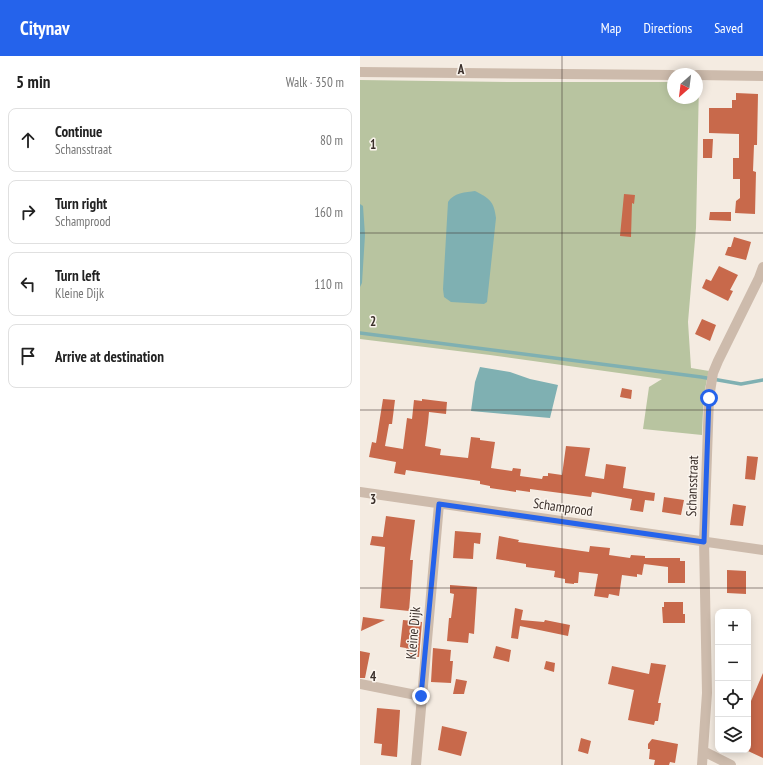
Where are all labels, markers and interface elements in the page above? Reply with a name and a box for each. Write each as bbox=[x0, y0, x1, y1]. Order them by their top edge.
text: Citynav bbox=[20, 16, 70, 40]
text: Map bbox=[601, 19, 621, 37]
text: Directions bbox=[643, 19, 692, 37]
text: Saved bbox=[714, 19, 743, 37]
text: A bbox=[457, 61, 465, 78]
north arrow bbox=[667, 68, 703, 104]
text: 5 min bbox=[16, 71, 50, 93]
text: Walk · 350 m bbox=[286, 74, 344, 91]
text: Continue bbox=[55, 122, 102, 141]
icon: ahead bbox=[17, 129, 39, 151]
text: 80 m bbox=[320, 132, 343, 149]
text: 1 bbox=[370, 136, 376, 153]
text: Schansstraat bbox=[55, 141, 112, 158]
text: Turn right bbox=[55, 194, 107, 213]
icon: right bbox=[17, 201, 39, 223]
text: 160 m bbox=[314, 204, 343, 221]
text: Schamprood bbox=[55, 213, 111, 230]
text: Turn left bbox=[55, 266, 100, 285]
icon: left bbox=[17, 273, 39, 295]
text: 110 m bbox=[314, 276, 343, 293]
text: Kleine Dijk bbox=[55, 285, 104, 302]
text: 2 bbox=[370, 313, 376, 330]
icon: arrive bbox=[17, 345, 39, 367]
text: Arrive at destination bbox=[55, 347, 164, 366]
route start bbox=[700, 389, 718, 407]
street label: Schansstraat bbox=[682, 455, 702, 517]
text: 3 bbox=[370, 491, 376, 508]
street label: Schamprood bbox=[532, 494, 594, 520]
street label: Kleine Dijk bbox=[402, 605, 424, 660]
map controls bbox=[715, 609, 751, 753]
button: + bbox=[715, 609, 751, 645]
button: − bbox=[715, 645, 751, 681]
text: 4 bbox=[370, 668, 377, 685]
button: locate bbox=[715, 681, 751, 717]
route end bbox=[412, 687, 430, 705]
button: layers bbox=[715, 717, 751, 753]

